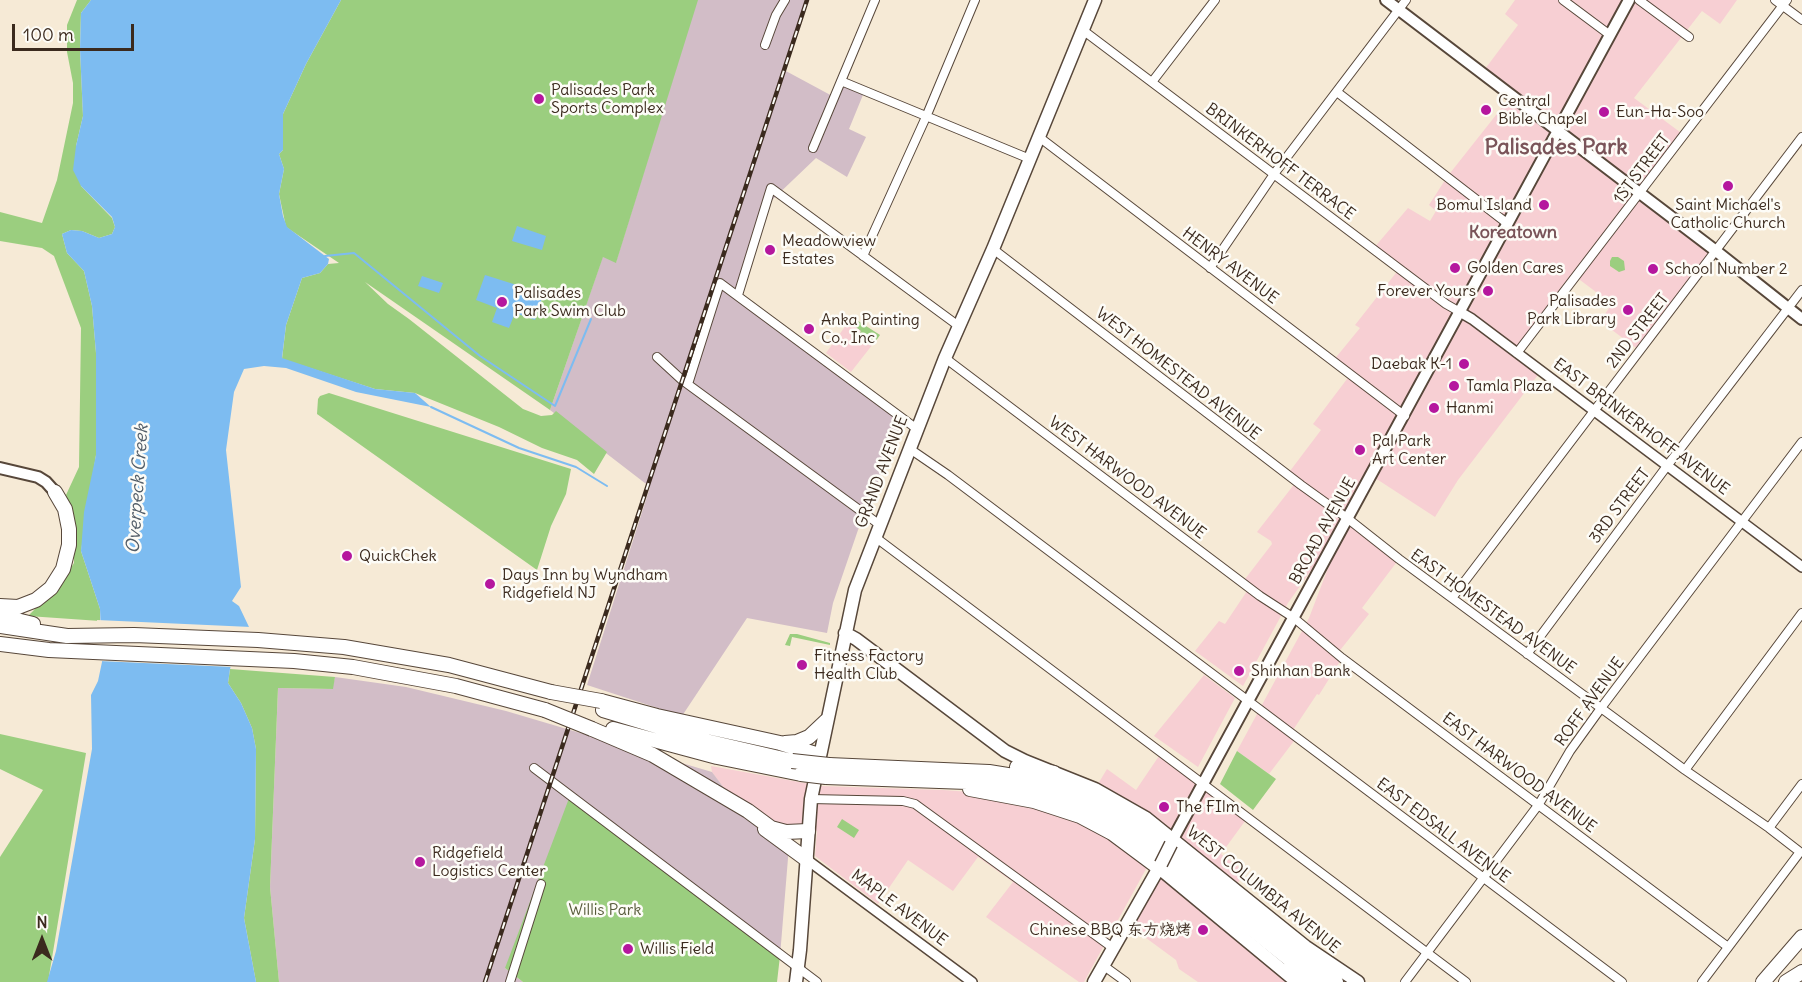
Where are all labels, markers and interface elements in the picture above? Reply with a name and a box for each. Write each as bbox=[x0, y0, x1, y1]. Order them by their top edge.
scale bar bbox=[15, 12, 136, 50]
text: 100 m bbox=[23, 23, 74, 46]
place label: Palisades Park Sports Complex bbox=[551, 80, 664, 118]
place label: Central Bible Chapel bbox=[1498, 91, 1587, 129]
marker: Palisades Park Sports Complex bbox=[532, 92, 546, 106]
street label: BRINKERHOFF TERRACE bbox=[1202, 100, 1358, 224]
place label: Eun-Ha-Soo bbox=[1616, 102, 1704, 122]
marker: Central Bible Chapel bbox=[1479, 103, 1493, 117]
marker: Eun-Ha-Soo bbox=[1597, 105, 1611, 119]
street label: 1ST STREET bbox=[1610, 130, 1674, 208]
district label: Palisades Park bbox=[1485, 135, 1627, 161]
marker: Saint Michael's Catholic Church bbox=[1721, 179, 1735, 193]
place label: Bomul Island bbox=[1436, 195, 1532, 215]
place label: Saint Michael's Catholic Church bbox=[1670, 195, 1786, 233]
marker: Bomul Island bbox=[1537, 198, 1551, 212]
district label: Koreatown bbox=[1469, 222, 1557, 244]
street label: HENRY AVENUE bbox=[1178, 224, 1282, 308]
place label: Meadowview Estates bbox=[782, 231, 876, 269]
marker: Meadowview Estates bbox=[763, 243, 777, 257]
place label: Golden Cares bbox=[1467, 258, 1564, 278]
place label: School Number 2 bbox=[1665, 259, 1788, 279]
marker: Golden Cares bbox=[1448, 261, 1462, 275]
marker: School Number 2 bbox=[1646, 262, 1660, 276]
place label: Forever Yours bbox=[1377, 281, 1476, 301]
place label: Palisades Park Swim Club bbox=[514, 283, 626, 321]
marker: Forever Yours bbox=[1481, 284, 1495, 298]
street label: 2ND STREET bbox=[1603, 290, 1673, 372]
place label: Palisades Park Library bbox=[1527, 291, 1616, 329]
marker: Palisades Park Swim Club bbox=[495, 295, 509, 309]
marker: Palisades Park Library bbox=[1621, 303, 1635, 317]
street label: WEST HOMESTEAD AVENUE bbox=[1092, 304, 1264, 444]
place label: Anka Painting Co., Inc bbox=[821, 310, 920, 348]
marker: Anka Painting Co., Inc bbox=[802, 322, 816, 336]
place label: Daebak K-1 bbox=[1371, 354, 1452, 374]
street label: EAST BRINKERHOFF AVENUE bbox=[1549, 355, 1733, 499]
marker: Daebak K-1 bbox=[1457, 357, 1471, 371]
place label: Tamla Plaza bbox=[1466, 376, 1552, 396]
marker: Tamla Plaza bbox=[1447, 379, 1461, 393]
place label: Hanmi bbox=[1446, 398, 1494, 418]
marker: Hanmi bbox=[1427, 401, 1441, 415]
street label: GRAND AVENUE bbox=[852, 413, 912, 531]
street label: WEST HARWOOD AVENUE bbox=[1045, 413, 1209, 543]
water label: Overpeck Creek bbox=[123, 424, 153, 554]
place label: Pal Park Art Center bbox=[1372, 431, 1446, 469]
marker: Pal Park Art Center bbox=[1353, 443, 1367, 457]
street label: 3RD STREET bbox=[1586, 465, 1654, 547]
street label: BROAD AVENUE bbox=[1286, 474, 1360, 588]
place label: QuickChek bbox=[359, 546, 437, 566]
street label: EAST HOMESTEAD AVENUE bbox=[1407, 546, 1579, 678]
marker: QuickChek bbox=[340, 549, 354, 563]
place label: Days Inn by Wyndham Ridgefield NJ bbox=[502, 565, 668, 603]
marker: Days Inn by Wyndham Ridgefield NJ bbox=[483, 577, 497, 591]
place label: Fitness Factory Health Club bbox=[814, 646, 924, 684]
street label: ROFF AVENUE bbox=[1551, 654, 1629, 750]
marker: Fitness Factory Health Club bbox=[795, 658, 809, 672]
place label: Shinhan Bank bbox=[1251, 661, 1350, 681]
marker: Shinhan Bank bbox=[1232, 664, 1246, 678]
street label: EAST HARWOOD AVENUE bbox=[1438, 709, 1600, 837]
street label: EAST EDSALL AVENUE bbox=[1372, 774, 1514, 888]
place label: The FIlm bbox=[1176, 797, 1240, 817]
marker: The FIlm bbox=[1157, 800, 1171, 814]
street label: WEST COLUMBIA AVENUE bbox=[1182, 822, 1344, 958]
place label: Ridgefield Logistics Center bbox=[432, 843, 546, 881]
marker: Ridgefield Logistics Center bbox=[413, 855, 427, 869]
street label: MAPLE AVENUE bbox=[847, 866, 951, 950]
park label: Willis Park bbox=[568, 900, 642, 920]
north arrow bbox=[12, 910, 72, 970]
text: N bbox=[36, 912, 48, 932]
place label: Chinese BBQ 东方烧烤 bbox=[1029, 920, 1191, 940]
marker: Chinese BBQ 东方烧烤 bbox=[1196, 923, 1210, 937]
place label: Willis Field bbox=[640, 939, 714, 959]
marker: Willis Field bbox=[621, 942, 635, 956]

